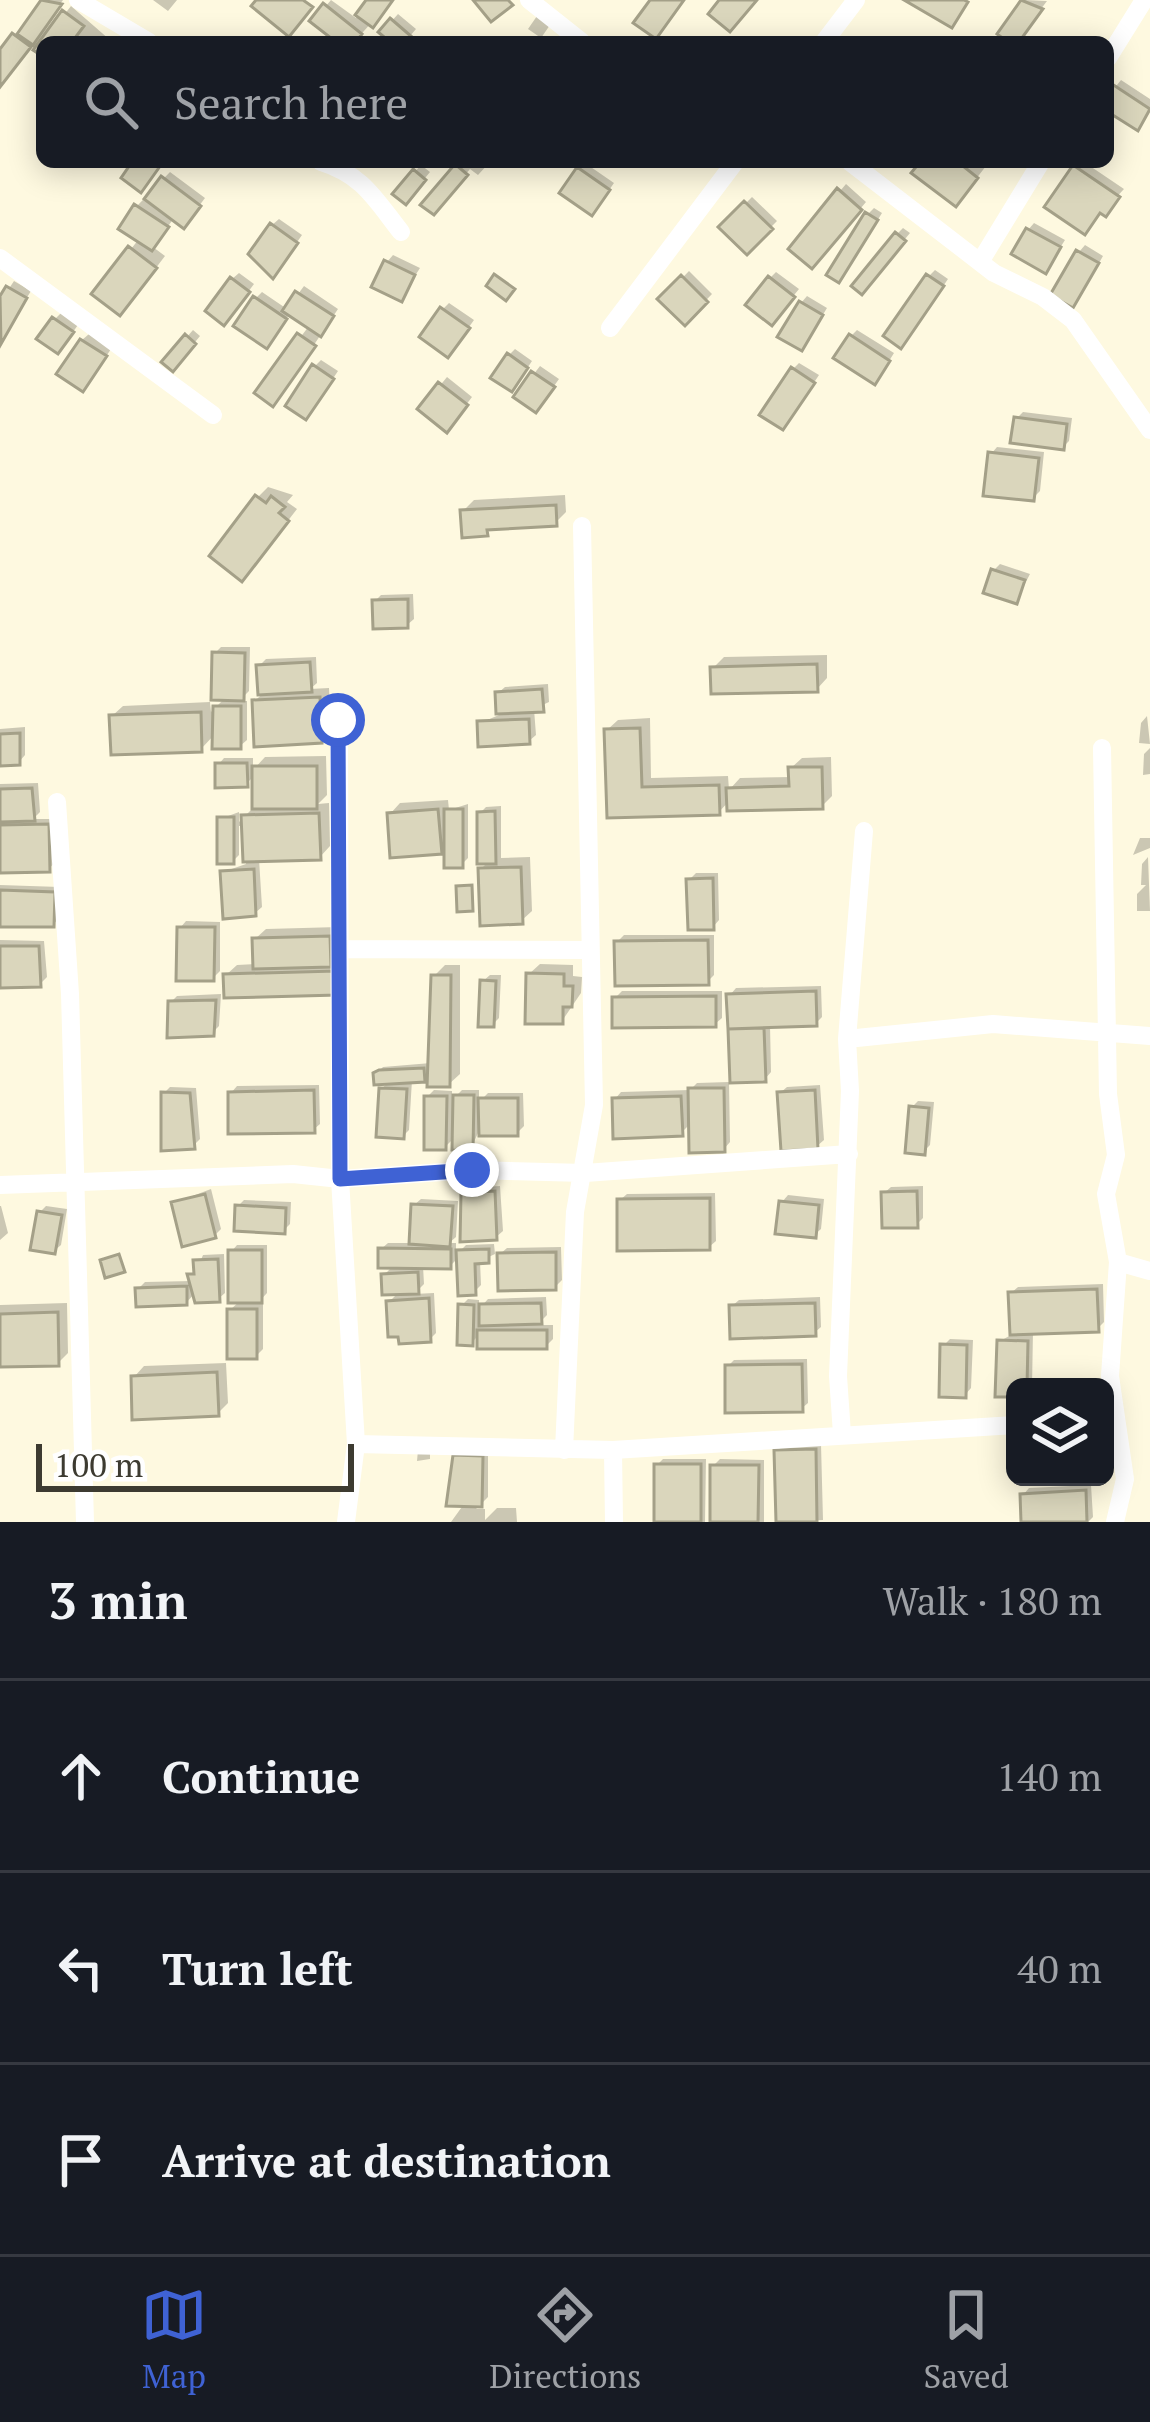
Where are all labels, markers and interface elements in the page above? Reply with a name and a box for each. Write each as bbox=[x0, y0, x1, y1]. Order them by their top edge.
search box bbox=[36, 36, 1114, 168]
icon: search bbox=[78, 69, 144, 135]
text: Search here bbox=[174, 72, 408, 132]
route start bbox=[311, 693, 365, 747]
route end bbox=[445, 1143, 499, 1197]
map controls bbox=[1006, 1378, 1114, 1486]
button: layers bbox=[1006, 1378, 1114, 1486]
scale bar bbox=[36, 1438, 354, 1491]
text: 100 m bbox=[54, 1443, 143, 1486]
text: 3 min bbox=[48, 1566, 188, 1634]
text: Walk · 180 m bbox=[883, 1574, 1102, 1626]
icon: ahead bbox=[48, 1743, 114, 1809]
text: Continue bbox=[162, 1746, 360, 1806]
text: 140 m bbox=[997, 1750, 1102, 1802]
icon: left bbox=[48, 1935, 114, 2001]
text: Turn left bbox=[162, 1938, 353, 1998]
text: 40 m bbox=[1017, 1942, 1102, 1994]
icon: arrive bbox=[48, 2127, 114, 2193]
text: Arrive at destination bbox=[162, 2130, 611, 2190]
tab: Map bbox=[141, 2282, 207, 2397]
tab: Directions bbox=[489, 2282, 641, 2397]
tab: Saved bbox=[924, 2282, 1009, 2397]

